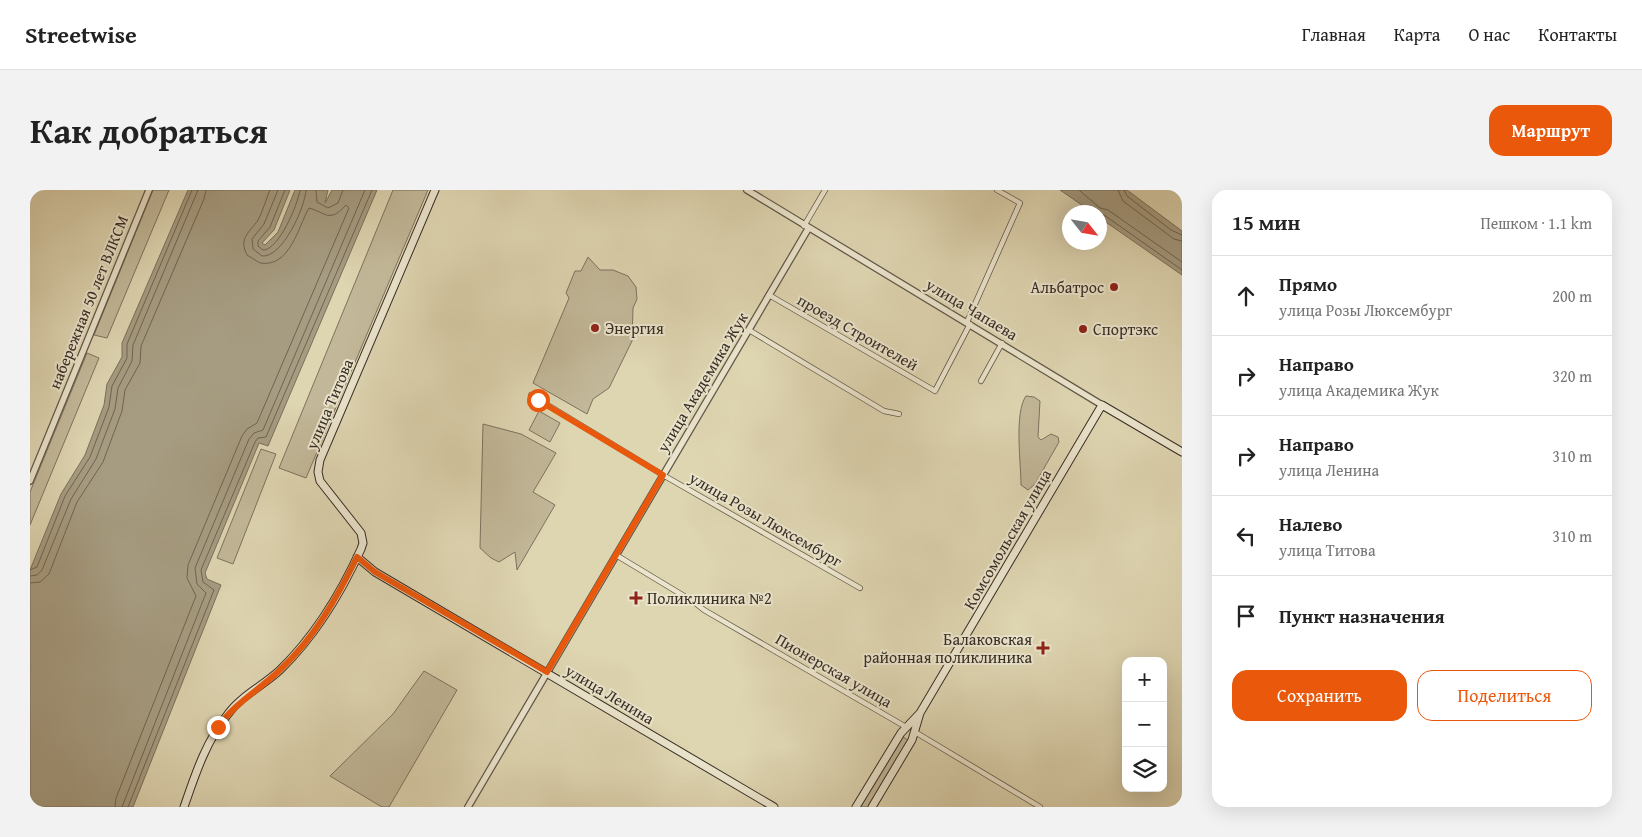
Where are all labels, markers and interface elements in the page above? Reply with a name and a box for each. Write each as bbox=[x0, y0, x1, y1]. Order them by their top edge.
text: Streetwise bbox=[25, 17, 137, 52]
text: Главная bbox=[1302, 21, 1366, 48]
text: Карта bbox=[1394, 21, 1440, 48]
text: О нас bbox=[1468, 21, 1510, 48]
text: Контакты bbox=[1538, 21, 1617, 48]
text: Как добраться bbox=[30, 105, 268, 156]
button: Маршрут bbox=[1489, 105, 1612, 156]
north arrow bbox=[1062, 205, 1107, 250]
text: 15 мин bbox=[1232, 207, 1300, 238]
street label: набережная 50 лет ВЛКСМ bbox=[42, 211, 134, 393]
text: Пешком · 1.1 km bbox=[1480, 211, 1592, 235]
text: Прямо bbox=[1279, 270, 1337, 298]
street label: улица Чапаева bbox=[921, 272, 1023, 346]
place label: Альбатрос bbox=[1031, 275, 1104, 299]
marker: Альбатрос bbox=[1108, 281, 1120, 293]
icon: ahead bbox=[1232, 282, 1260, 310]
text: 200 m bbox=[1552, 284, 1592, 308]
street label: проезд Строителей bbox=[793, 288, 923, 377]
text: улица Розы Люксембург bbox=[1279, 298, 1452, 322]
street label: улица Академика Жук bbox=[650, 307, 754, 458]
place label: Энергия bbox=[605, 316, 664, 340]
place label: Спортэкс bbox=[1093, 317, 1158, 341]
marker: Энергия bbox=[589, 322, 601, 334]
marker: Спортэкс bbox=[1077, 323, 1089, 335]
text: Направо bbox=[1279, 350, 1354, 378]
street label: улица Титова bbox=[299, 355, 359, 454]
icon: right bbox=[1232, 362, 1260, 390]
text: 320 m bbox=[1552, 364, 1592, 388]
text: улица Академика Жук bbox=[1279, 378, 1439, 402]
route start bbox=[527, 389, 550, 412]
text: Направо bbox=[1279, 430, 1354, 458]
icon: right bbox=[1232, 442, 1260, 470]
text: 310 m bbox=[1552, 444, 1592, 468]
text: улица Ленина bbox=[1279, 458, 1379, 482]
street label: Комсомольская улица bbox=[957, 464, 1057, 614]
street label: улица Розы Люксембург bbox=[684, 465, 847, 573]
text: Налево bbox=[1279, 510, 1342, 538]
icon: left bbox=[1232, 522, 1260, 550]
text: 310 m bbox=[1552, 524, 1592, 548]
text: улица Титова bbox=[1279, 538, 1376, 562]
place label: Поликлиника №2 bbox=[647, 586, 772, 610]
marker: Поликлиника №2 bbox=[629, 591, 643, 605]
icon: arrive bbox=[1232, 602, 1260, 630]
text: Пункт назначения bbox=[1279, 602, 1445, 630]
street label: Пионерская улица bbox=[771, 627, 897, 713]
place label: Балаковская районная поликлиника bbox=[863, 627, 1032, 669]
marker: Балаковская районная поликлиника bbox=[1036, 641, 1050, 655]
street label: улица Ленина bbox=[560, 657, 659, 730]
map controls bbox=[1122, 657, 1167, 792]
button: + bbox=[1122, 657, 1167, 702]
button: Сохранить bbox=[1232, 670, 1407, 721]
button: Поделиться bbox=[1417, 670, 1592, 721]
button: − bbox=[1122, 702, 1167, 747]
route end bbox=[207, 716, 230, 739]
button: layers bbox=[1122, 747, 1167, 792]

